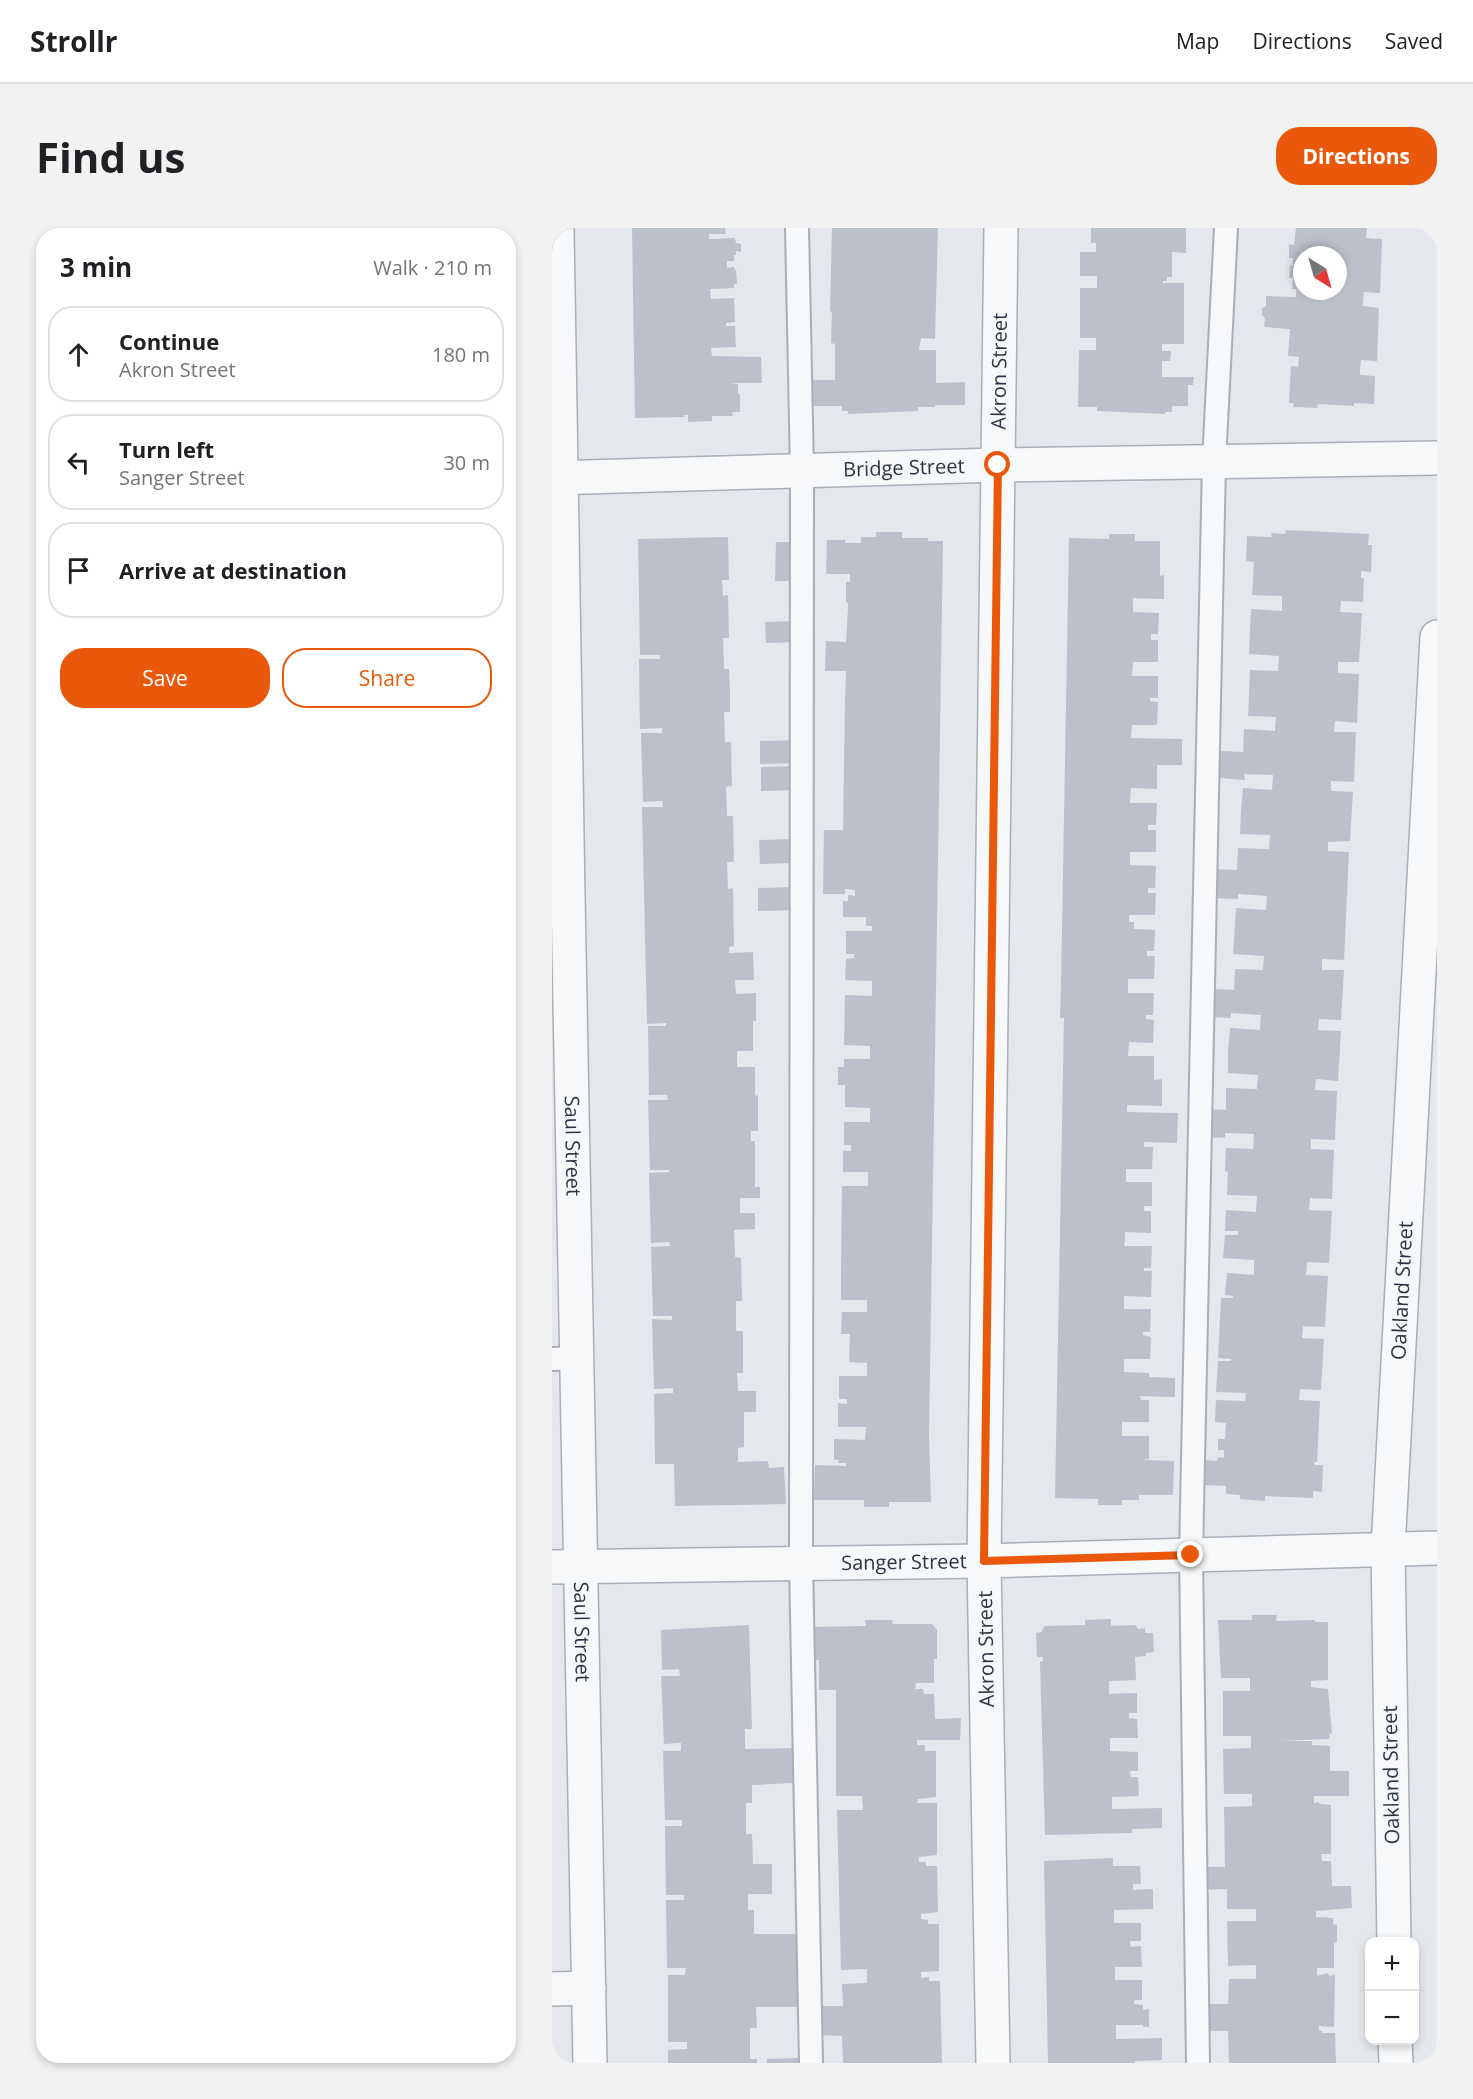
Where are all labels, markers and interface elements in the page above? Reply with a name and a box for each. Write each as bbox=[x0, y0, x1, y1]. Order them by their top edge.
text: Strollr bbox=[30, 22, 117, 60]
text: Map bbox=[1176, 27, 1219, 55]
text: Directions bbox=[1252, 27, 1352, 55]
text: Saved bbox=[1385, 27, 1443, 55]
button: Directions bbox=[1276, 127, 1437, 185]
text: Find us bbox=[36, 128, 185, 185]
north arrow bbox=[1293, 246, 1347, 300]
text: 3 min bbox=[60, 249, 132, 285]
text: Walk · 210 m bbox=[373, 254, 492, 281]
street label: Akron Street bbox=[984, 313, 1013, 430]
text: Continue bbox=[119, 326, 219, 356]
icon: ahead bbox=[62, 338, 95, 371]
text: 180 m bbox=[432, 341, 490, 368]
text: Akron Street bbox=[119, 356, 236, 383]
text: Turn left bbox=[119, 434, 214, 464]
icon: left bbox=[62, 446, 95, 479]
text: 30 m bbox=[443, 449, 490, 476]
route start bbox=[984, 451, 1010, 477]
street label: Bridge Street bbox=[843, 452, 965, 483]
text: Sanger Street bbox=[119, 464, 245, 491]
icon: arrive bbox=[62, 554, 95, 587]
text: Arrive at destination bbox=[119, 555, 347, 585]
button: Save bbox=[60, 648, 270, 708]
button: Share bbox=[282, 648, 492, 708]
street label: Saul Street bbox=[559, 1095, 588, 1196]
street label: Oakland Street bbox=[1384, 1220, 1419, 1361]
route end bbox=[1177, 1541, 1203, 1567]
street label: Sanger Street bbox=[841, 1547, 967, 1576]
street label: Saul Street bbox=[568, 1581, 597, 1682]
street label: Akron Street bbox=[971, 1590, 1000, 1708]
street label: Oakland Street bbox=[1376, 1705, 1405, 1845]
map controls bbox=[1365, 1937, 1419, 2045]
button: + bbox=[1365, 1937, 1419, 1991]
button: − bbox=[1365, 1991, 1419, 2045]

